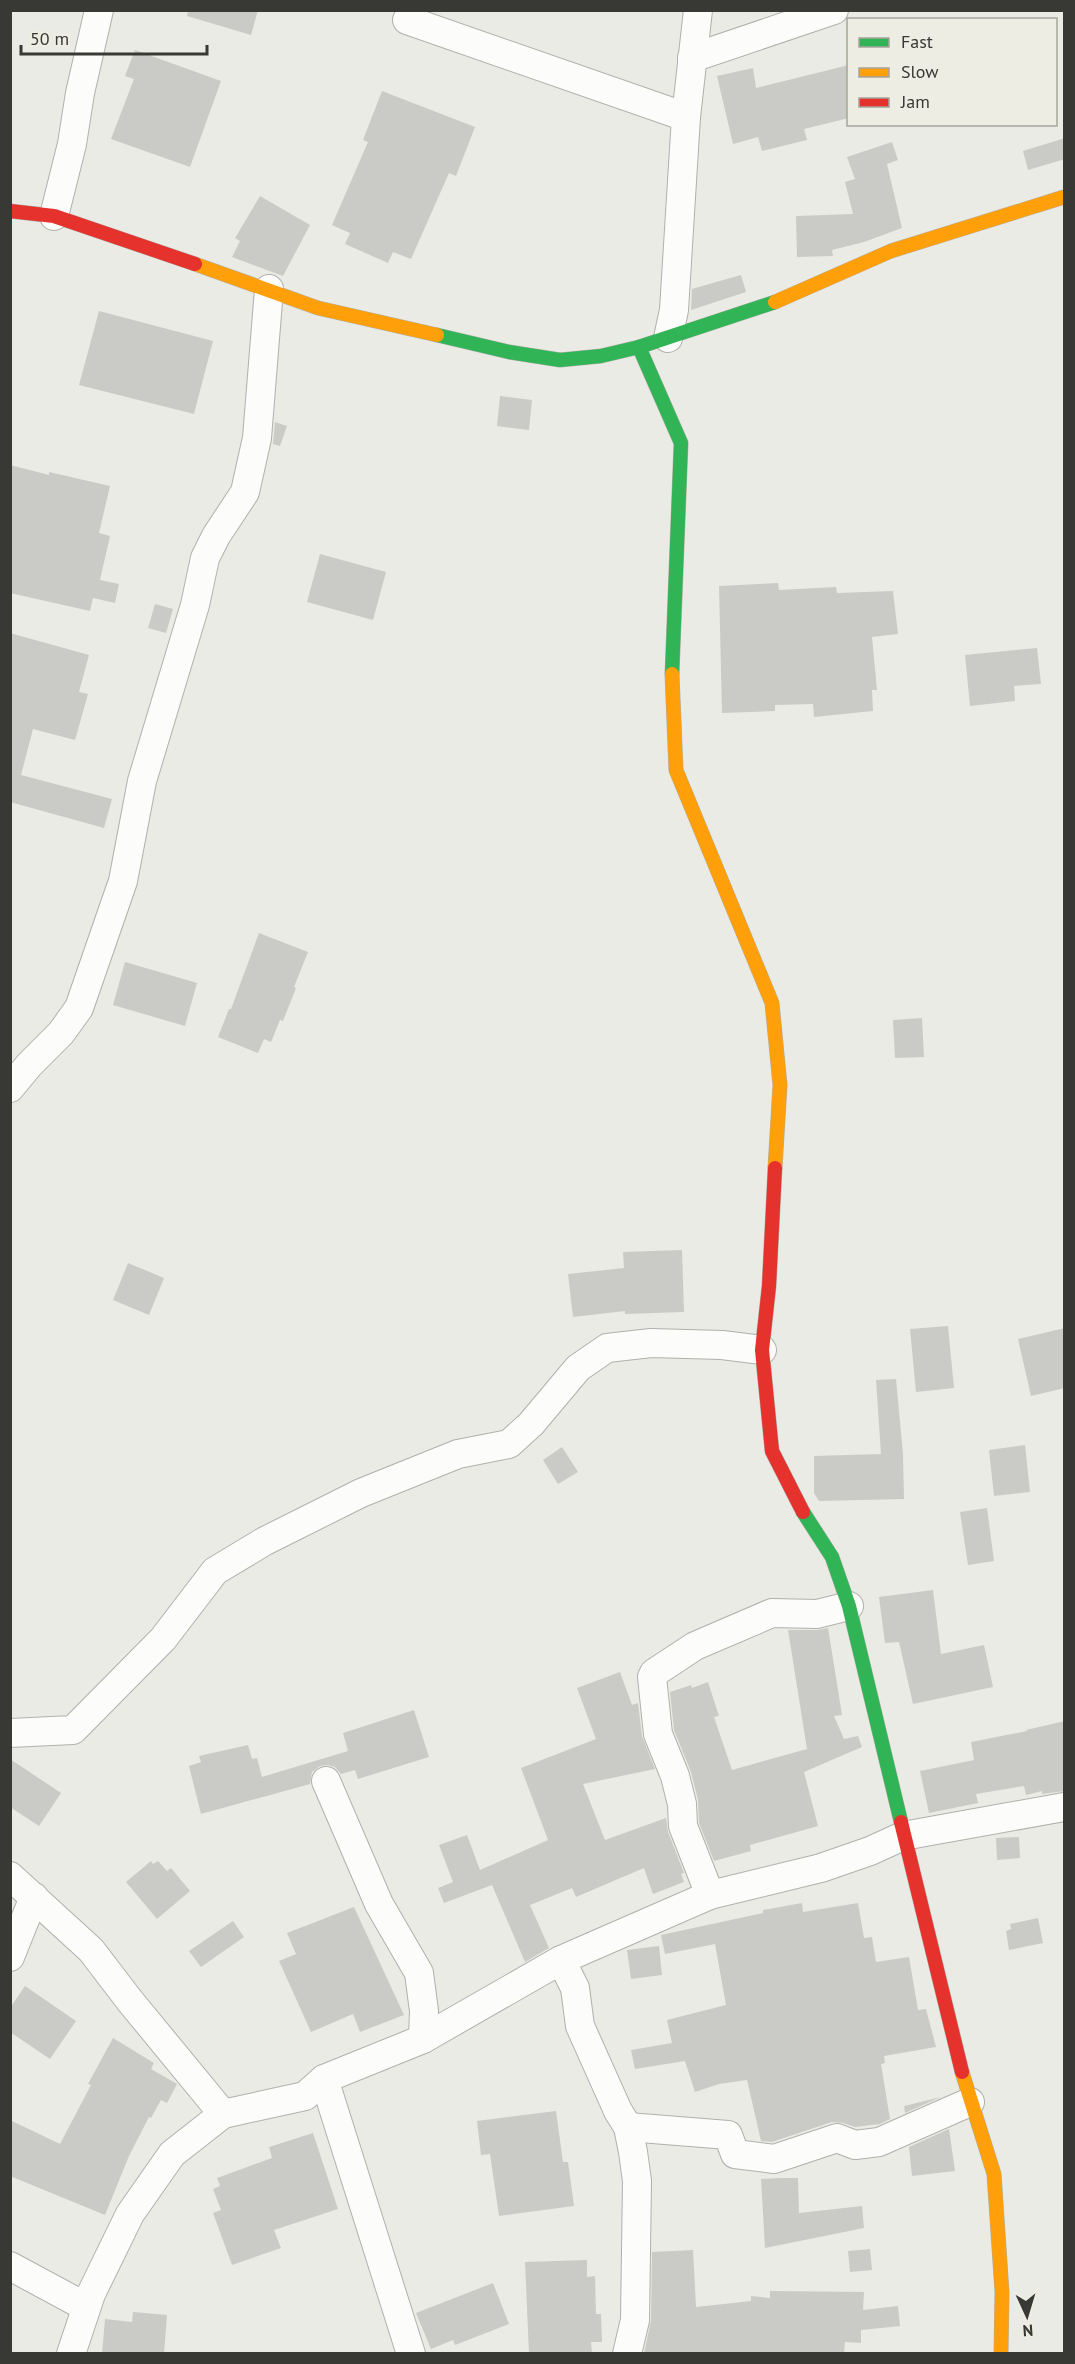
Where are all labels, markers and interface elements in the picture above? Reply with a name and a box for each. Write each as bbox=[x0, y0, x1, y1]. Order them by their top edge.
scale bar bbox=[21, 18, 207, 56]
legend bbox=[847, 18, 1057, 126]
text: 50 m bbox=[30, 27, 69, 50]
text: Fast bbox=[901, 30, 933, 53]
text: Slow bbox=[901, 60, 939, 83]
text: Jam bbox=[900, 90, 930, 113]
north arrow bbox=[997, 2286, 1057, 2346]
text: N bbox=[1022, 2321, 1034, 2341]

